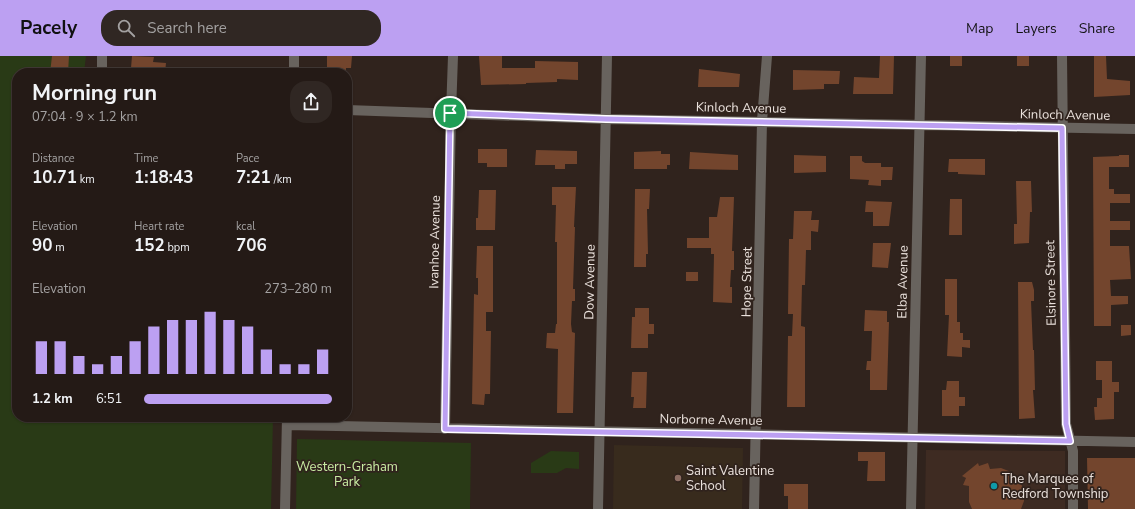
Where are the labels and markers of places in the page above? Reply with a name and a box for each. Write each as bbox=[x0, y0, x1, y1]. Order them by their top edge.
pin bbox=[433, 96, 467, 130]
place label: Saint Valentine School bbox=[686, 462, 774, 495]
place label: The Marquee of Redford Township bbox=[1002, 470, 1108, 503]
marker: Saint Valentine School bbox=[673, 473, 683, 483]
marker: The Marquee of Redford Township bbox=[989, 481, 999, 491]

